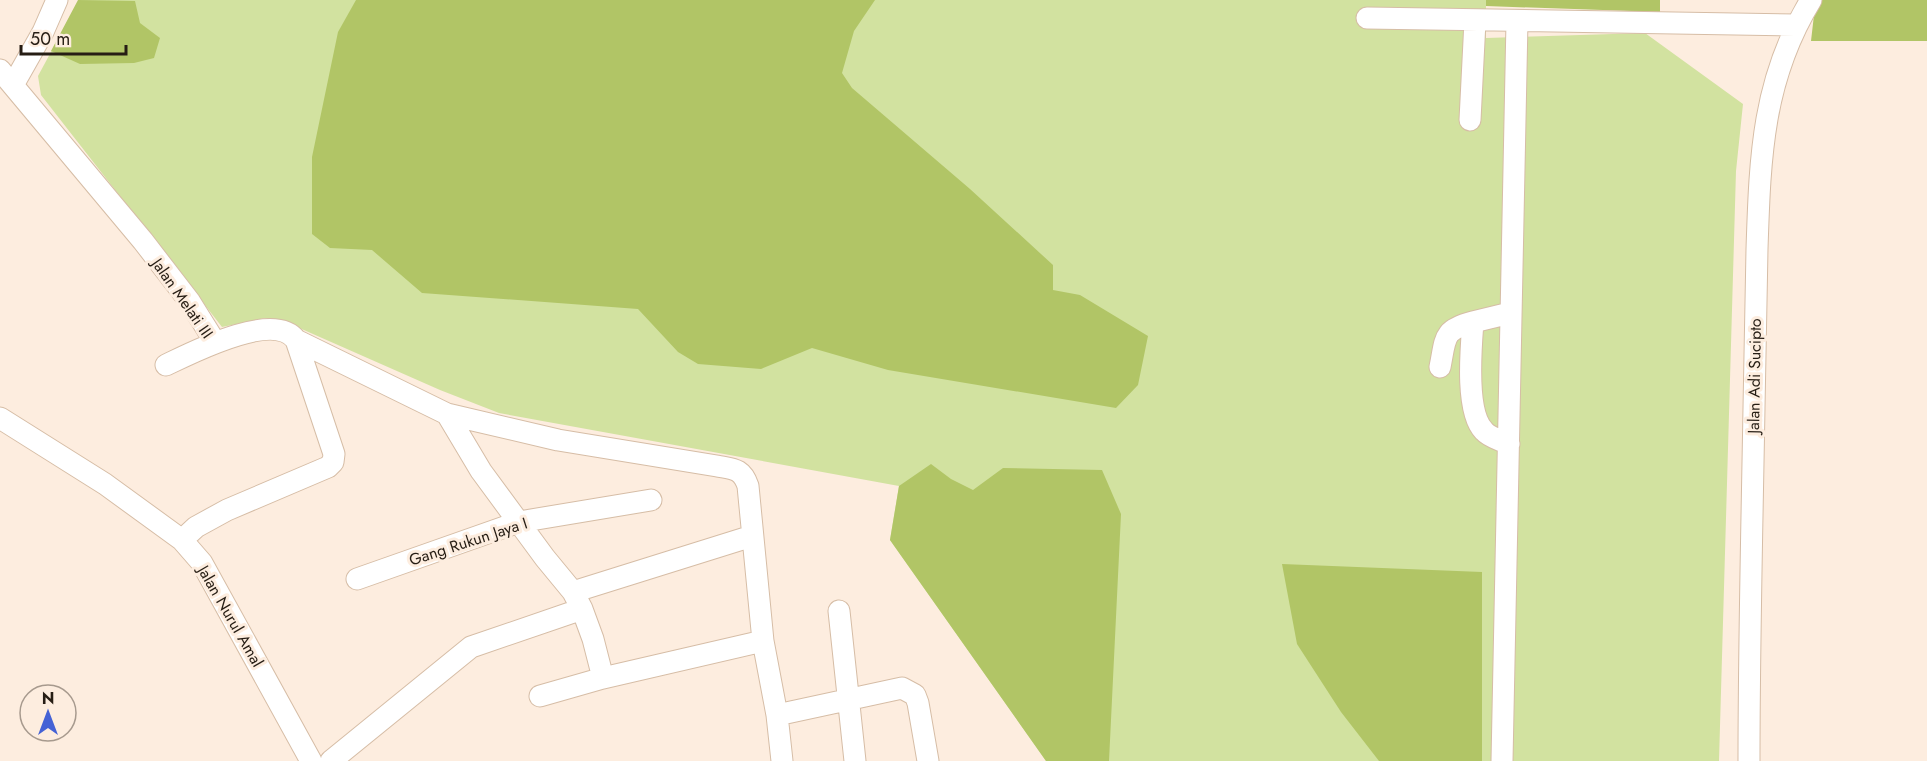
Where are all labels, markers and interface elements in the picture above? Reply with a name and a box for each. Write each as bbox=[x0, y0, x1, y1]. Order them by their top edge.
scale bar bbox=[21, 18, 126, 56]
text: 50 m bbox=[30, 26, 70, 52]
street label: Jalan Melati III bbox=[145, 252, 219, 343]
street label: Jalan Adi Sucipto bbox=[1742, 318, 1767, 436]
street label: Gang Rukun Jaya I bbox=[406, 512, 530, 571]
street label: Jalan Nurul Amal bbox=[191, 560, 269, 671]
north arrow bbox=[18, 683, 78, 743]
text: N bbox=[42, 687, 54, 710]

